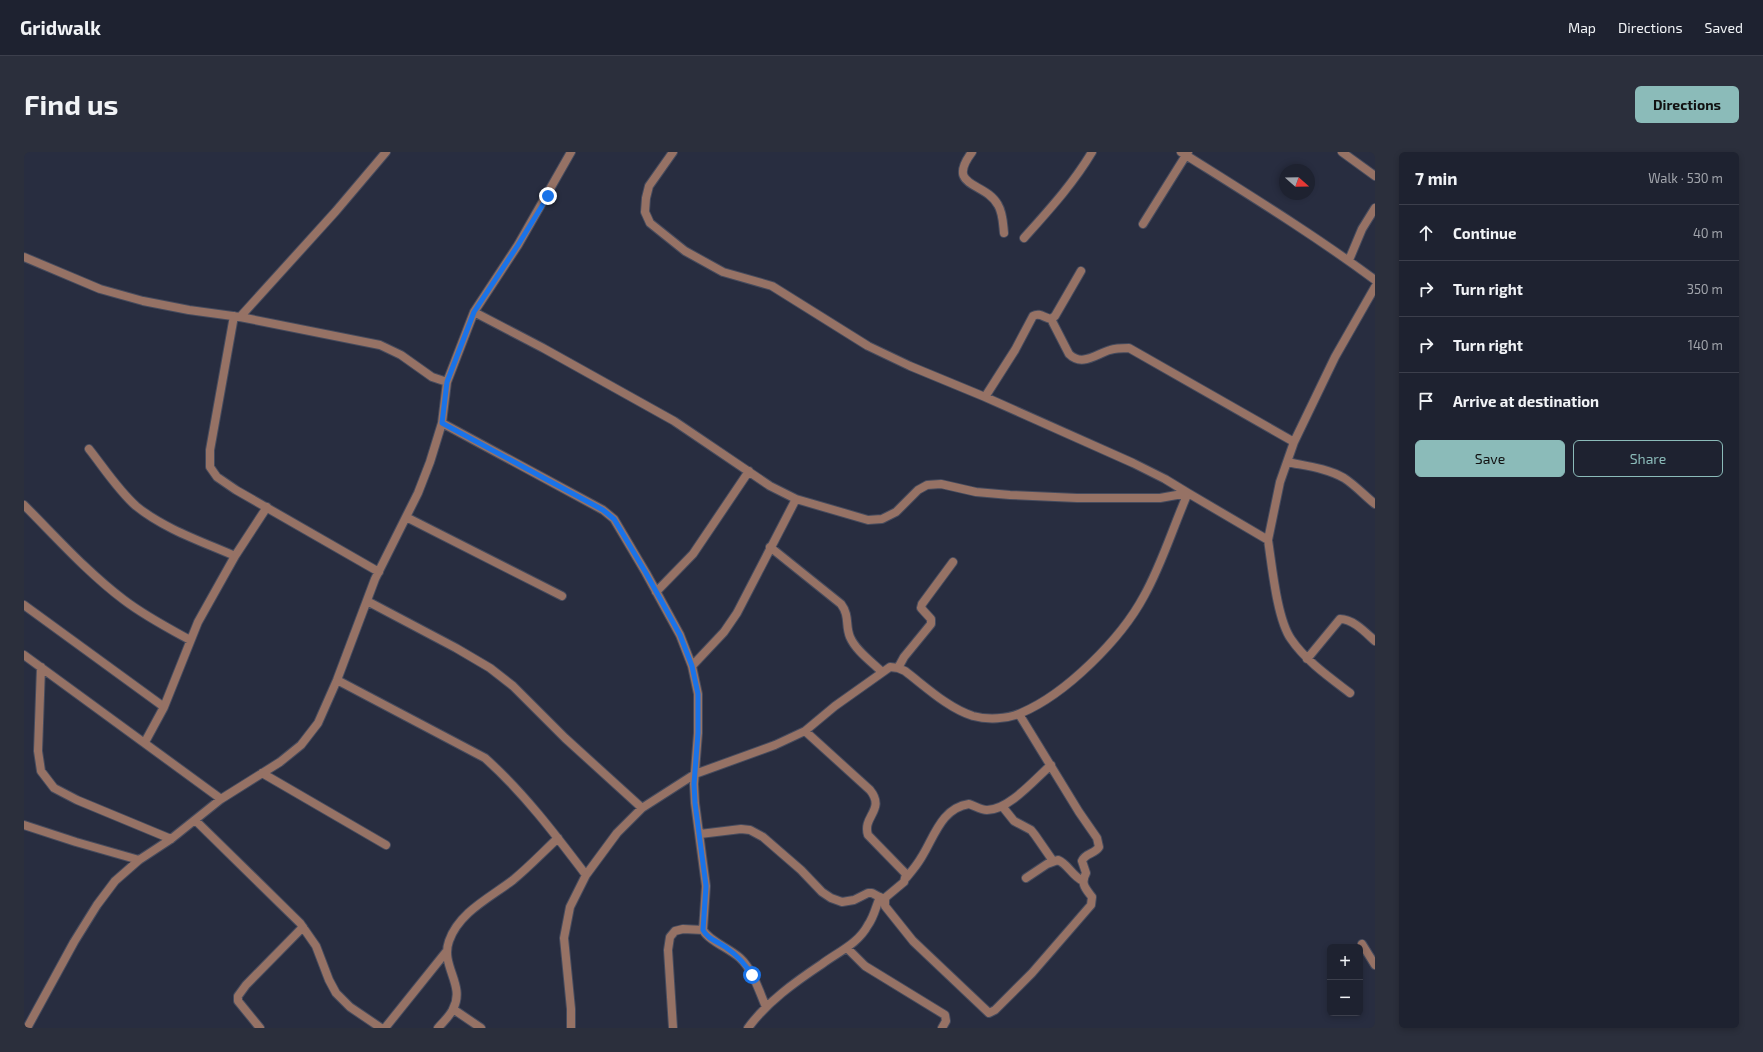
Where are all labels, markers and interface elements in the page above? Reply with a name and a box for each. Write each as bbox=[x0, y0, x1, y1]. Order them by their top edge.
text: Gridwalk bbox=[20, 16, 101, 39]
text: Map bbox=[1568, 19, 1596, 36]
text: Directions bbox=[1618, 19, 1683, 36]
text: Saved bbox=[1705, 19, 1743, 36]
button: Directions bbox=[1635, 86, 1739, 123]
text: Find us bbox=[24, 87, 118, 121]
north arrow bbox=[1279, 164, 1315, 200]
text: 7 min bbox=[1415, 168, 1458, 188]
text: Walk · 530 m bbox=[1648, 170, 1723, 186]
route end bbox=[539, 187, 557, 205]
icon: ahead bbox=[1415, 222, 1437, 244]
text: Continue bbox=[1453, 224, 1516, 242]
text: 40 m bbox=[1693, 225, 1723, 241]
icon: right bbox=[1415, 278, 1437, 300]
text: Turn right bbox=[1453, 280, 1523, 298]
text: 350 m bbox=[1687, 281, 1723, 297]
icon: right bbox=[1415, 334, 1437, 356]
text: Turn right bbox=[1453, 336, 1523, 354]
text: 140 m bbox=[1688, 337, 1723, 353]
icon: arrive bbox=[1415, 390, 1437, 412]
text: Arrive at destination bbox=[1453, 392, 1599, 410]
button: Save bbox=[1415, 440, 1565, 477]
button: Share bbox=[1573, 440, 1723, 477]
map controls bbox=[1327, 944, 1363, 1016]
button: + bbox=[1327, 944, 1363, 980]
route start bbox=[743, 966, 761, 984]
button: − bbox=[1327, 980, 1363, 1016]

